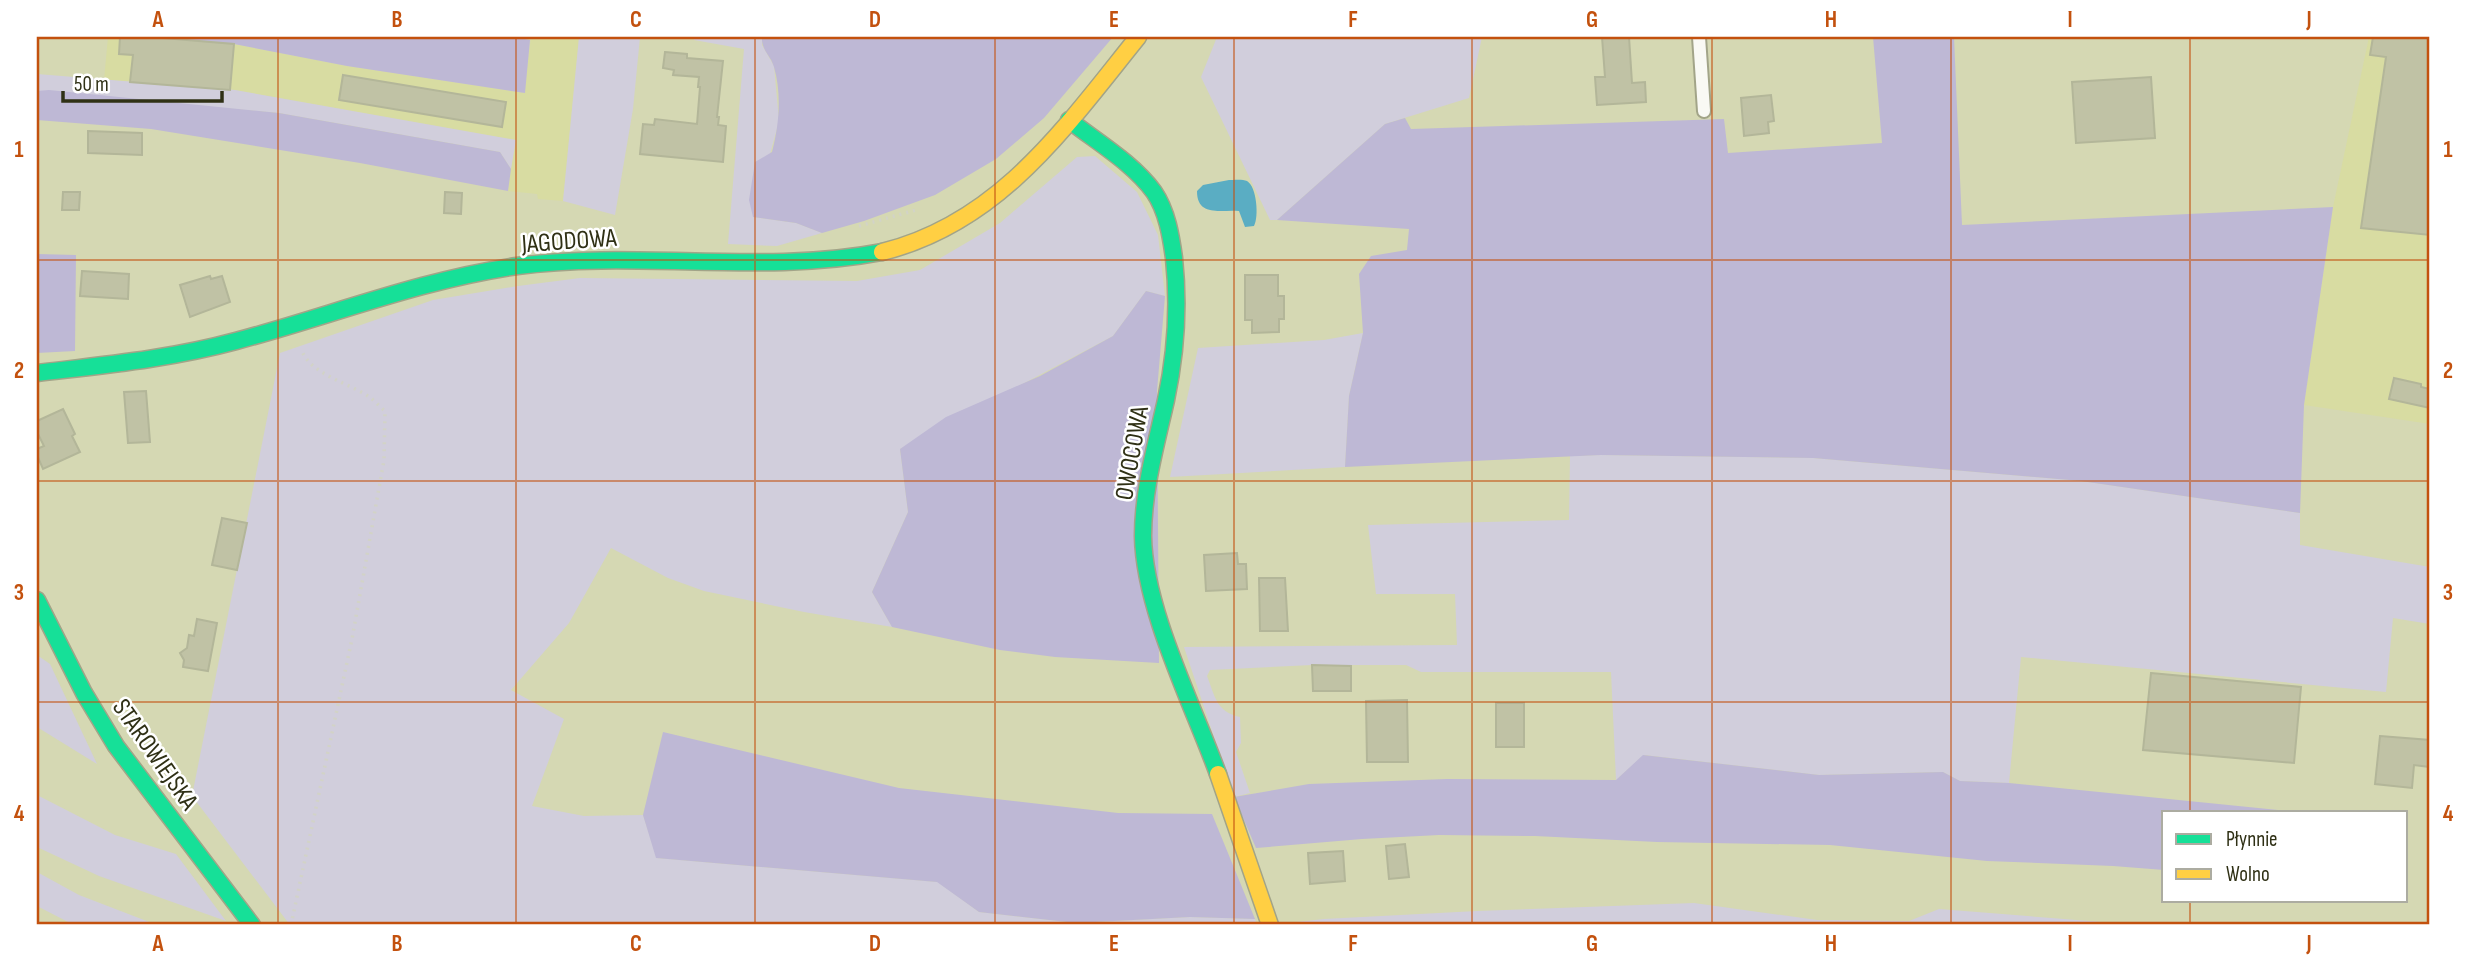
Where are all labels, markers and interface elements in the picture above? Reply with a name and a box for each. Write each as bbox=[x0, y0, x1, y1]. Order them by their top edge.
text: A bbox=[152, 6, 165, 34]
text: B bbox=[392, 6, 403, 34]
text: C bbox=[630, 6, 642, 34]
text: D bbox=[869, 6, 881, 34]
text: E bbox=[1109, 6, 1119, 34]
text: F bbox=[1348, 6, 1358, 34]
text: G bbox=[1586, 6, 1598, 34]
text: H bbox=[1825, 6, 1837, 34]
text: I bbox=[2067, 6, 2073, 34]
text: J bbox=[2305, 6, 2312, 34]
scale bar bbox=[63, 60, 222, 104]
text: 50 m bbox=[74, 72, 109, 97]
text: 1 bbox=[14, 136, 24, 164]
text: 1 bbox=[2443, 136, 2453, 164]
street label: JAGODOWA bbox=[520, 223, 618, 260]
text: 2 bbox=[14, 357, 24, 385]
text: 2 bbox=[2443, 357, 2453, 385]
street label: OWOCOWA bbox=[1109, 403, 1156, 503]
text: 3 bbox=[14, 579, 24, 607]
text: 3 bbox=[2443, 579, 2453, 607]
street label: STAROWIEJSKA bbox=[105, 693, 205, 817]
text: 4 bbox=[14, 800, 25, 828]
text: 4 bbox=[2443, 800, 2454, 828]
legend bbox=[2162, 811, 2408, 902]
text: Płynnie bbox=[2226, 827, 2278, 852]
text: Wolno bbox=[2226, 862, 2270, 887]
text: A bbox=[152, 930, 165, 958]
text: B bbox=[392, 930, 403, 958]
text: C bbox=[630, 930, 642, 958]
text: D bbox=[869, 930, 881, 958]
text: E bbox=[1109, 930, 1119, 958]
text: F bbox=[1348, 930, 1358, 958]
text: G bbox=[1586, 930, 1598, 958]
text: H bbox=[1825, 930, 1837, 958]
text: I bbox=[2067, 930, 2073, 958]
text: J bbox=[2305, 930, 2312, 958]

